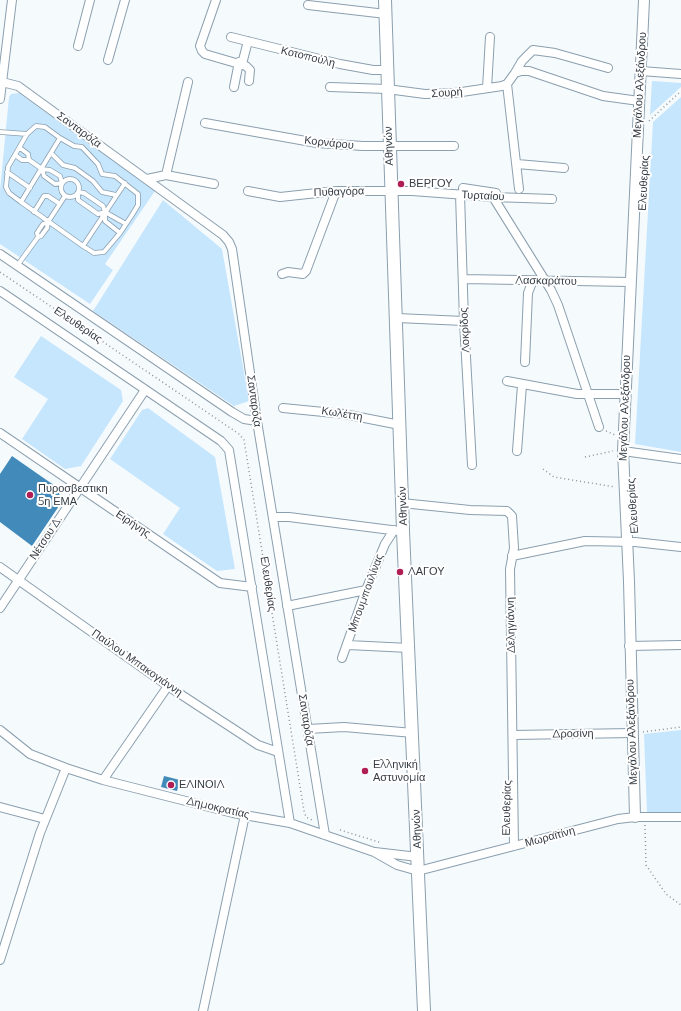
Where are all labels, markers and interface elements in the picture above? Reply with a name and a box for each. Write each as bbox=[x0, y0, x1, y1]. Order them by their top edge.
street label: Μεγάλου Αλεξάνδρου bbox=[631, 32, 649, 138]
street label: Κοτοπούλη bbox=[279, 44, 337, 70]
street label: Σουρή bbox=[431, 85, 463, 101]
street label: Σανταρόζα bbox=[54, 109, 104, 151]
street label: Αθηνών bbox=[382, 126, 396, 166]
street label: Κορνάρου bbox=[304, 134, 354, 152]
street label: Ελευθερίας bbox=[636, 155, 652, 211]
place label: ΒΕΡΓΟΥ bbox=[409, 177, 453, 191]
marker: ΒΕΡΓΟΥ bbox=[396, 179, 406, 189]
street label: Πυθαγόρα bbox=[313, 185, 365, 199]
street label: Τυρταίου bbox=[461, 188, 505, 204]
street label: Λασκαράτου bbox=[515, 274, 577, 288]
street label: Ελευθερίας bbox=[51, 304, 105, 346]
street label: Λοκρίδος bbox=[457, 307, 473, 353]
street label: Μεγάλου Αλεξάνδρου bbox=[617, 355, 633, 461]
street label: Σανταρόζα bbox=[244, 374, 264, 428]
street label: Κωλέττη bbox=[320, 404, 364, 424]
street label: Ελευθερίας bbox=[624, 478, 642, 534]
place label: Πυροσβεστικη 5η ΕΜΑ bbox=[38, 482, 108, 508]
street label: Αθηνών bbox=[396, 486, 410, 526]
marker: Πυροσβεστικη 5η ΕΜΑ bbox=[25, 490, 35, 500]
street label: Ειρήνης bbox=[113, 508, 153, 540]
street label: Νέτσου Δ. bbox=[27, 514, 65, 562]
street label: Μπουμπουλίνας bbox=[346, 552, 386, 634]
street label: Ελευθερίας bbox=[257, 556, 279, 612]
place label: ΛΑΓΟΥ bbox=[408, 565, 445, 579]
marker: ΛΑΓΟΥ bbox=[395, 567, 405, 577]
street label: Δεληγιάννη bbox=[504, 597, 518, 653]
street label: Παύλου Μπακογιάννη bbox=[89, 627, 185, 699]
street label: Μεγάλου Αλεξάνδρου bbox=[624, 679, 640, 785]
street label: Σανταρόζα bbox=[295, 693, 317, 747]
street label: Δροσίνη bbox=[552, 727, 594, 741]
place label: Ελληνική Αστυνομία bbox=[373, 758, 425, 784]
marker: Ελληνική Αστυνομία bbox=[360, 766, 370, 776]
place label: ΕΛΙΝΟΙΛ bbox=[179, 778, 224, 792]
marker: ΕΛΙΝΟΙΛ bbox=[166, 780, 176, 790]
street label: Ελευθερίας bbox=[500, 780, 514, 836]
street label: Δημοκρατίας bbox=[185, 794, 251, 822]
street label: Αθηνών bbox=[410, 809, 424, 849]
street label: Μωραϊτίνη bbox=[524, 824, 576, 850]

